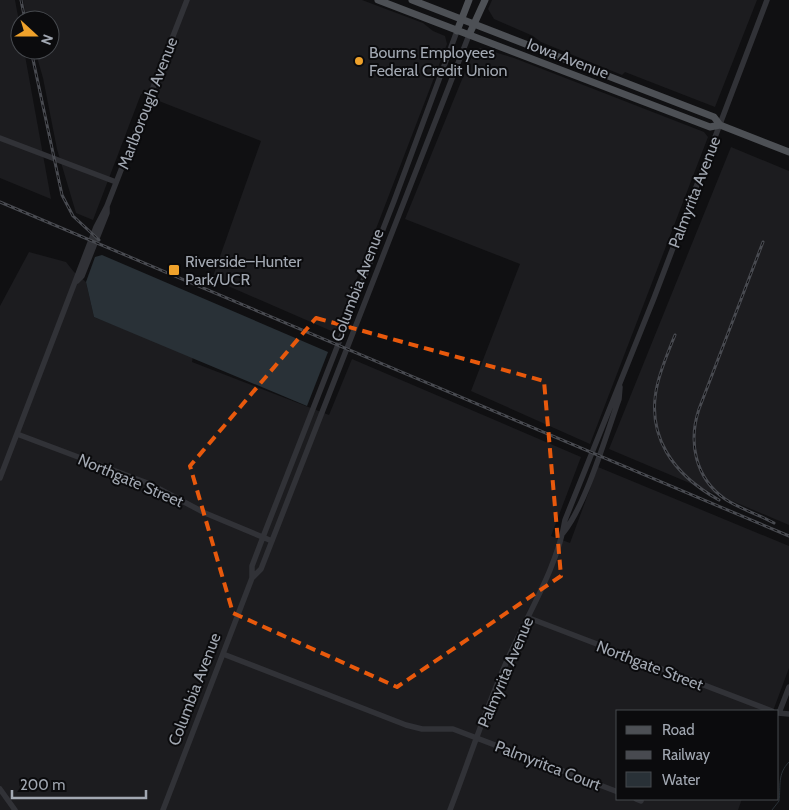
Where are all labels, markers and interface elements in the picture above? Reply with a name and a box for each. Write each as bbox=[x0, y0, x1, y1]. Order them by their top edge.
north arrow bbox=[10, 10, 60, 60]
text: N bbox=[37, 32, 57, 48]
street label: Marlborough Avenue bbox=[113, 34, 181, 172]
street label: Iowa Avenue bbox=[524, 34, 611, 83]
place label: Bourns Employees Federal Credit Union bbox=[369, 43, 507, 80]
marker: Bourns Employees Federal Credit Union bbox=[353, 55, 365, 67]
street label: Palmyrita Avenue bbox=[664, 134, 725, 251]
street label: Columbia Avenue bbox=[327, 226, 388, 344]
place label: Riverside–Hunter Park/UCR bbox=[185, 252, 303, 289]
marker: Riverside–Hunter Park/UCR bbox=[167, 263, 181, 277]
street label: Northgate Street bbox=[75, 450, 187, 511]
street label: Palmyrita Avenue bbox=[474, 614, 537, 730]
street label: Columbia Avenue bbox=[164, 630, 225, 748]
street label: Northgate Street bbox=[594, 636, 706, 695]
legend bbox=[616, 710, 779, 800]
text: Road bbox=[662, 721, 695, 739]
street label: Palmyritca Court bbox=[492, 737, 604, 795]
text: Railway bbox=[662, 746, 711, 764]
scale bar bbox=[12, 768, 146, 800]
text: Water bbox=[662, 771, 700, 789]
text: 200 m bbox=[20, 776, 65, 794]

